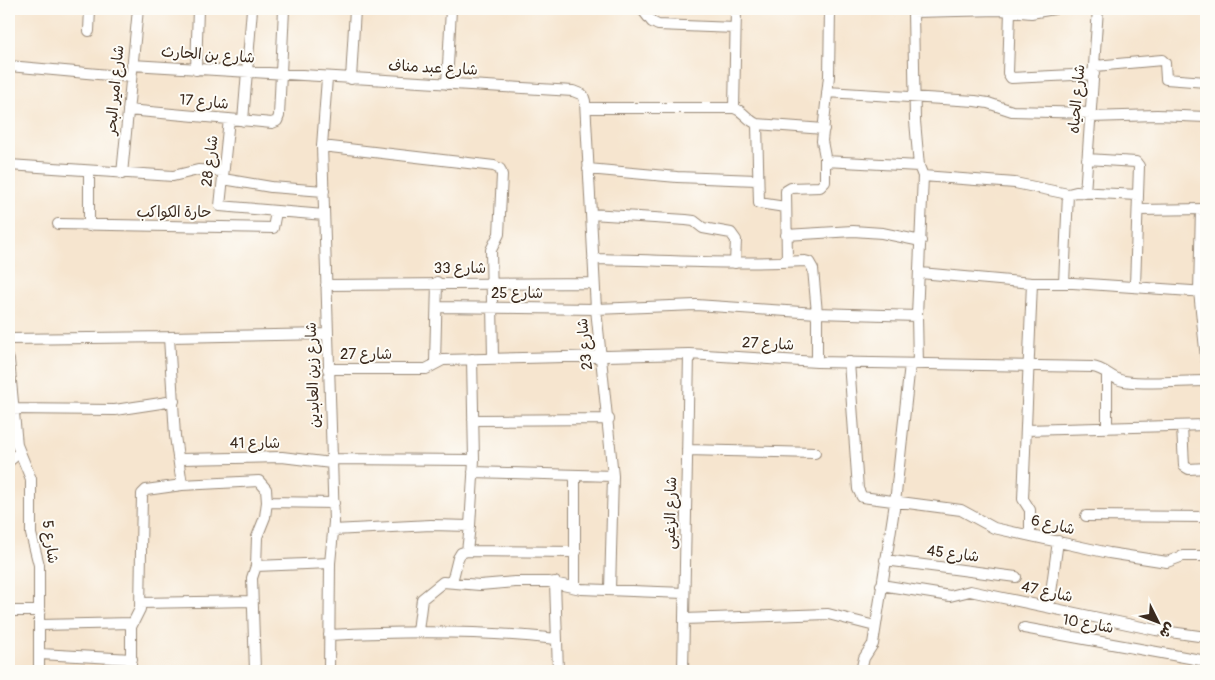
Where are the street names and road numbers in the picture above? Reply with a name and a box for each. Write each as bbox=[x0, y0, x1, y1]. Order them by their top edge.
street label: شارع بن الحارث bbox=[161, 42, 255, 68]
street label: شارع امير البحر bbox=[102, 44, 128, 137]
street label: شارع عبد مناف bbox=[388, 56, 478, 80]
street label: شارع الحياه bbox=[1065, 64, 1089, 134]
street label: شارع 17 bbox=[179, 90, 229, 114]
street label: شارع 28 bbox=[197, 134, 223, 188]
street label: حارة الكواكب bbox=[136, 203, 212, 222]
street label: شارع 33 bbox=[434, 259, 486, 278]
street label: شارع 25 bbox=[491, 284, 543, 303]
street label: شارع 23 bbox=[573, 317, 597, 371]
street label: شارع زين العابدين bbox=[302, 322, 324, 428]
street label: شارع 27 bbox=[742, 333, 794, 355]
street label: شارع 27 bbox=[340, 345, 392, 364]
street label: شارع 41 bbox=[230, 434, 280, 453]
street label: شارع الزغبى bbox=[661, 476, 681, 550]
street label: شارع 6 bbox=[1029, 511, 1077, 539]
street label: شارع 5 bbox=[38, 519, 62, 565]
street label: شارع 45 bbox=[926, 541, 980, 567]
street label: شارع 47 bbox=[1019, 577, 1075, 607]
street label: شارع 10 bbox=[1061, 610, 1115, 638]

